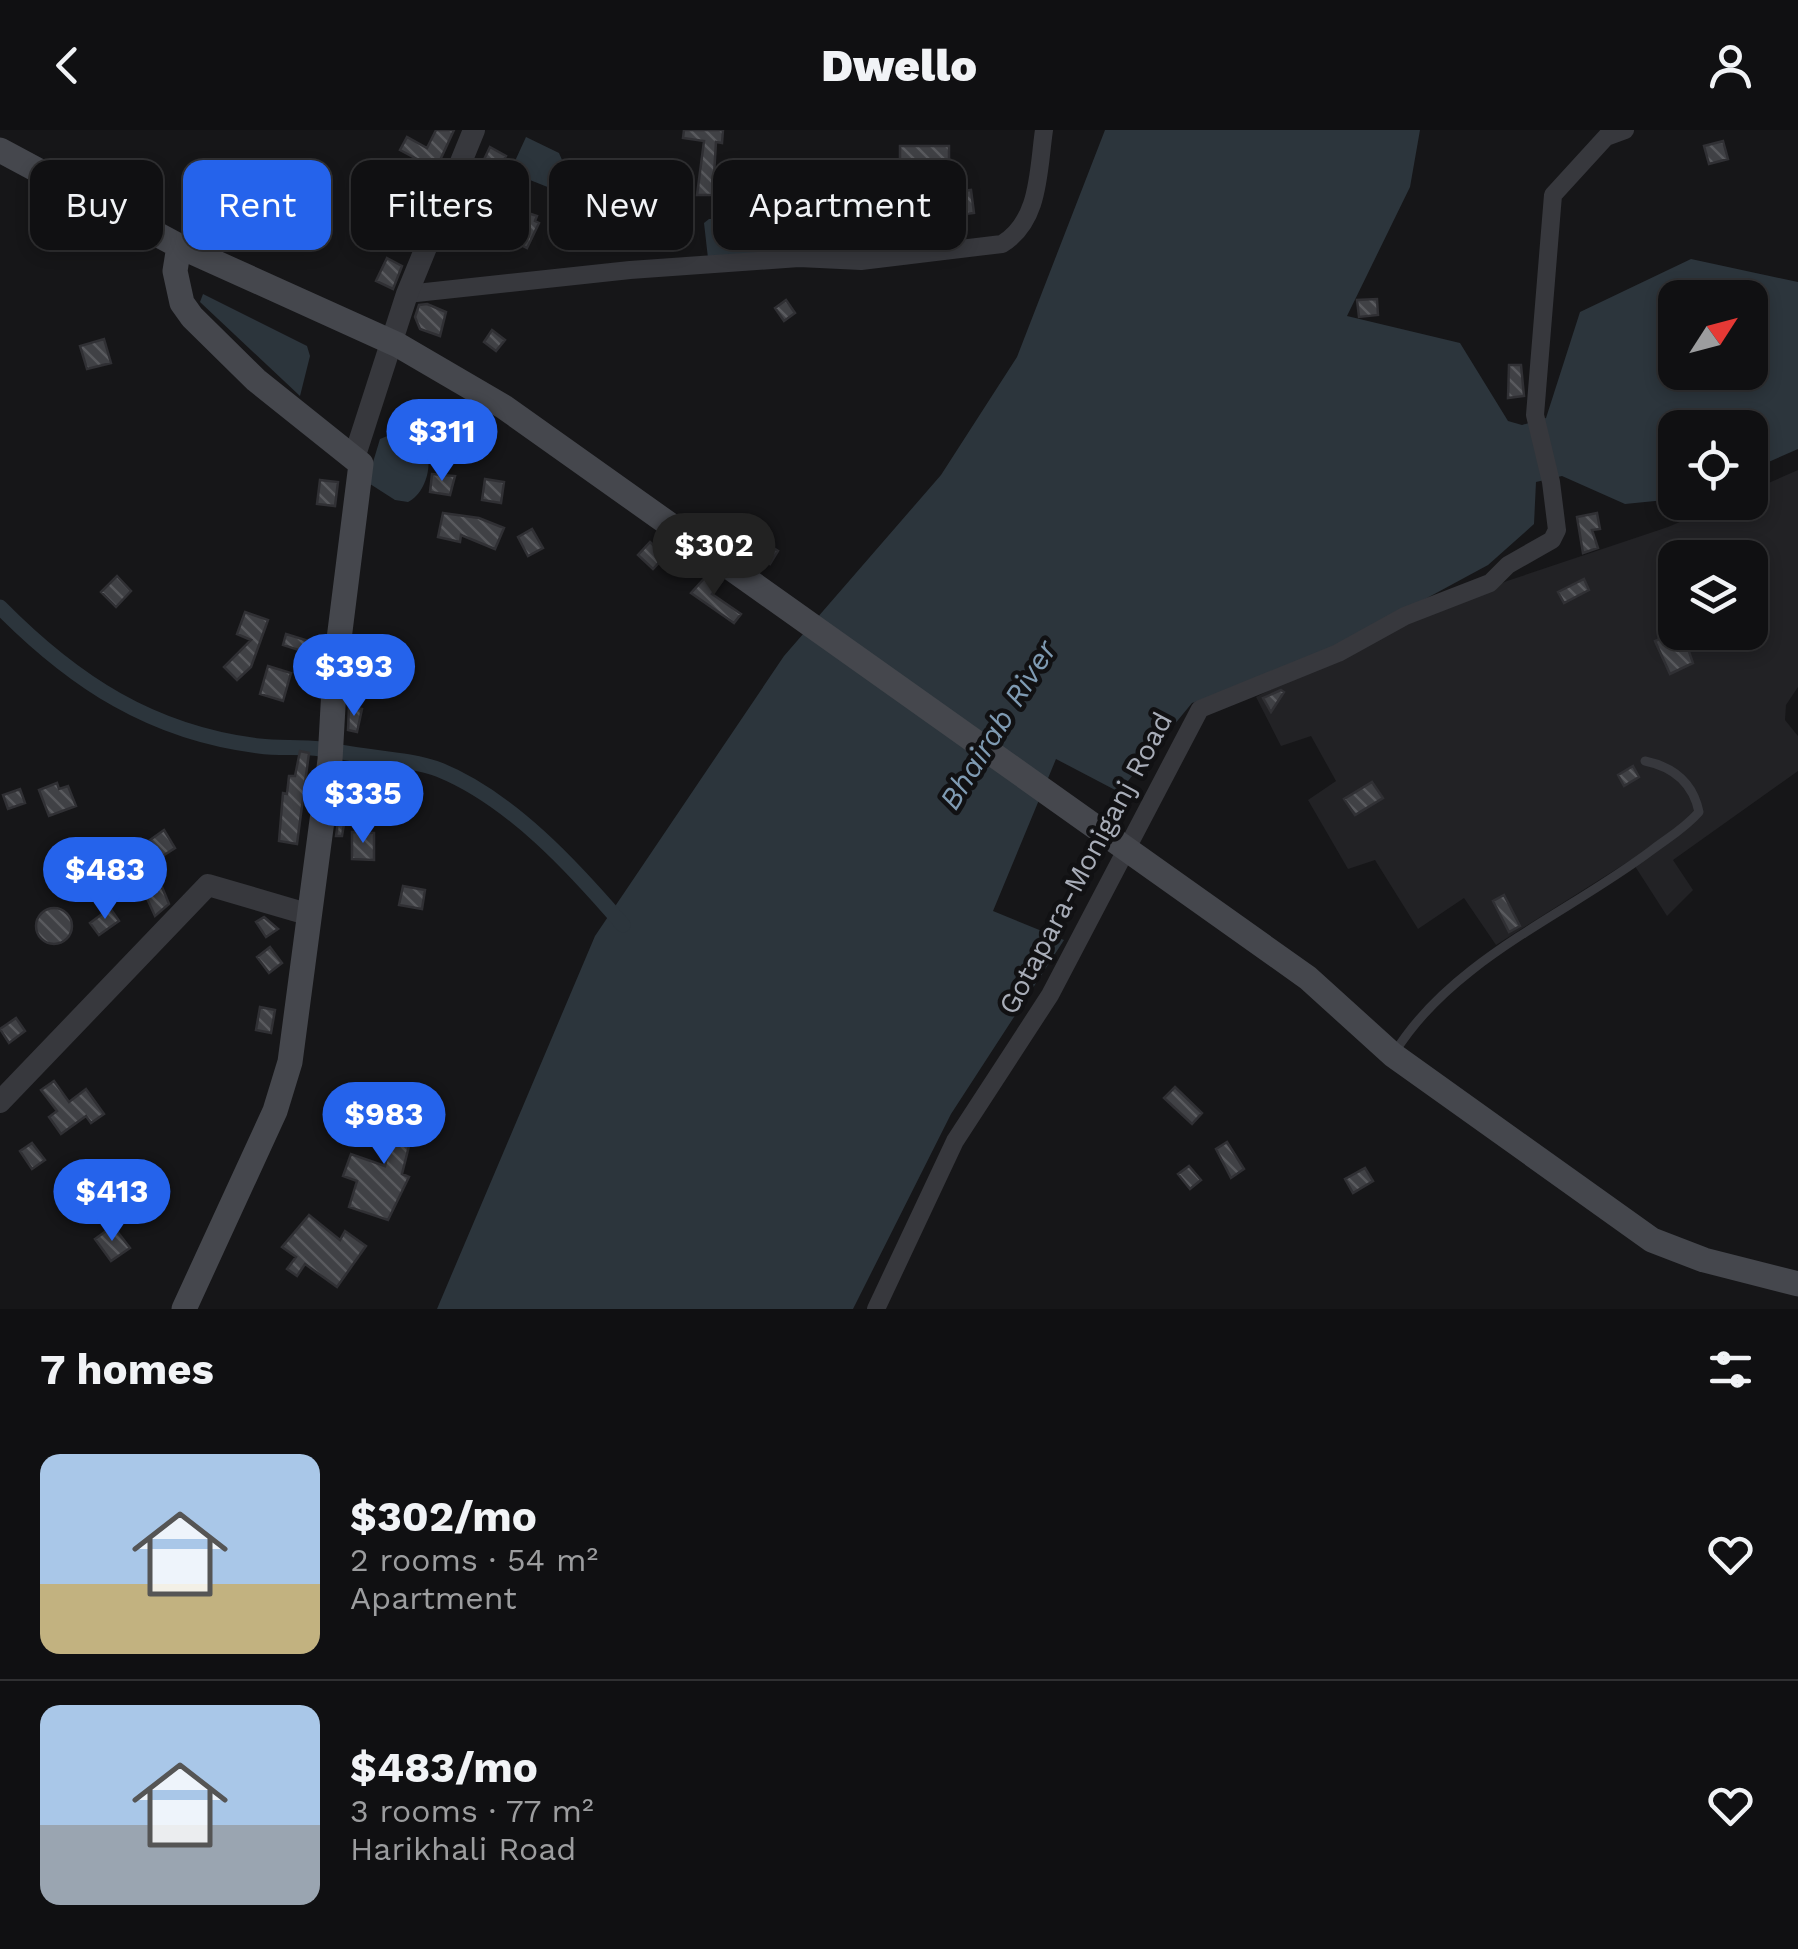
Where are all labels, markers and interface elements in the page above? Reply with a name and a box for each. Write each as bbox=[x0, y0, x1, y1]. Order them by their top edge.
icon: back bbox=[40, 38, 95, 93]
icon: person bbox=[1703, 38, 1758, 93]
text: Dwello bbox=[821, 39, 977, 92]
chip: Buy bbox=[30, 160, 163, 250]
chip: Rent bbox=[183, 160, 331, 250]
chip: Filters bbox=[351, 160, 529, 250]
chip: New bbox=[549, 160, 693, 250]
chip: Apartment bbox=[713, 160, 966, 250]
north arrow bbox=[1658, 280, 1768, 390]
map controls bbox=[1658, 280, 1768, 650]
pin: $311 bbox=[383, 399, 501, 484]
button: locate bbox=[1658, 410, 1768, 520]
text: $311 bbox=[408, 412, 476, 450]
pin: $302 bbox=[655, 513, 773, 598]
text: $302 bbox=[674, 526, 754, 564]
button: layers bbox=[1658, 540, 1768, 650]
water label: Bhairab River bbox=[932, 633, 1064, 816]
pin: $393 bbox=[295, 634, 413, 719]
text: $393 bbox=[315, 647, 393, 685]
street label: Gotapara-Moniganj Road bbox=[992, 707, 1179, 1020]
pin: $335 bbox=[304, 761, 422, 846]
text: $335 bbox=[324, 774, 402, 812]
pin: $483 bbox=[46, 837, 164, 922]
text: $483 bbox=[65, 850, 145, 888]
pin: $983 bbox=[325, 1082, 443, 1167]
text: $983 bbox=[344, 1095, 424, 1133]
pin: $413 bbox=[53, 1159, 171, 1244]
text: $413 bbox=[75, 1172, 149, 1210]
icon: filters bbox=[1703, 1342, 1758, 1397]
text: 7 homes bbox=[40, 1345, 214, 1394]
text: $302/mo bbox=[350, 1492, 537, 1541]
icon: home bbox=[120, 1494, 240, 1614]
icon: heart bbox=[1703, 1527, 1758, 1582]
text: 2 rooms · 54 m² bbox=[350, 1541, 598, 1579]
text: Apartment bbox=[350, 1579, 517, 1617]
text: $483/mo bbox=[350, 1743, 538, 1792]
icon: home bbox=[120, 1745, 240, 1865]
icon: heart bbox=[1703, 1778, 1758, 1833]
text: 3 rooms · 77 m² bbox=[350, 1792, 594, 1830]
text: Harikhali Road bbox=[350, 1830, 576, 1868]

